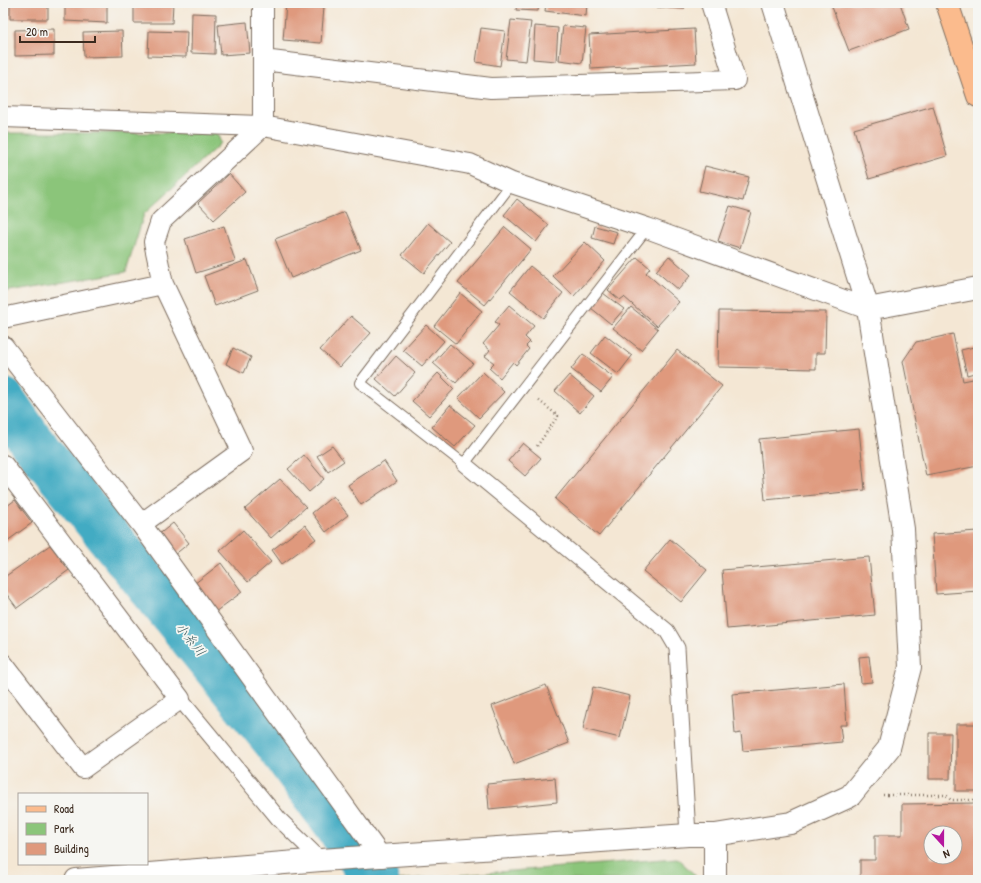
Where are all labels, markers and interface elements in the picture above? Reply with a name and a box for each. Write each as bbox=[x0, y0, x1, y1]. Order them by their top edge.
scale bar bbox=[20, 18, 95, 44]
text: 20 m bbox=[26, 23, 48, 40]
water label: 小糸川 bbox=[172, 618, 210, 660]
legend bbox=[18, 793, 148, 865]
text: Road bbox=[54, 800, 74, 817]
text: Park bbox=[54, 820, 74, 837]
north arrow bbox=[923, 825, 963, 865]
text: Building bbox=[54, 840, 89, 857]
text: N bbox=[941, 847, 952, 862]

